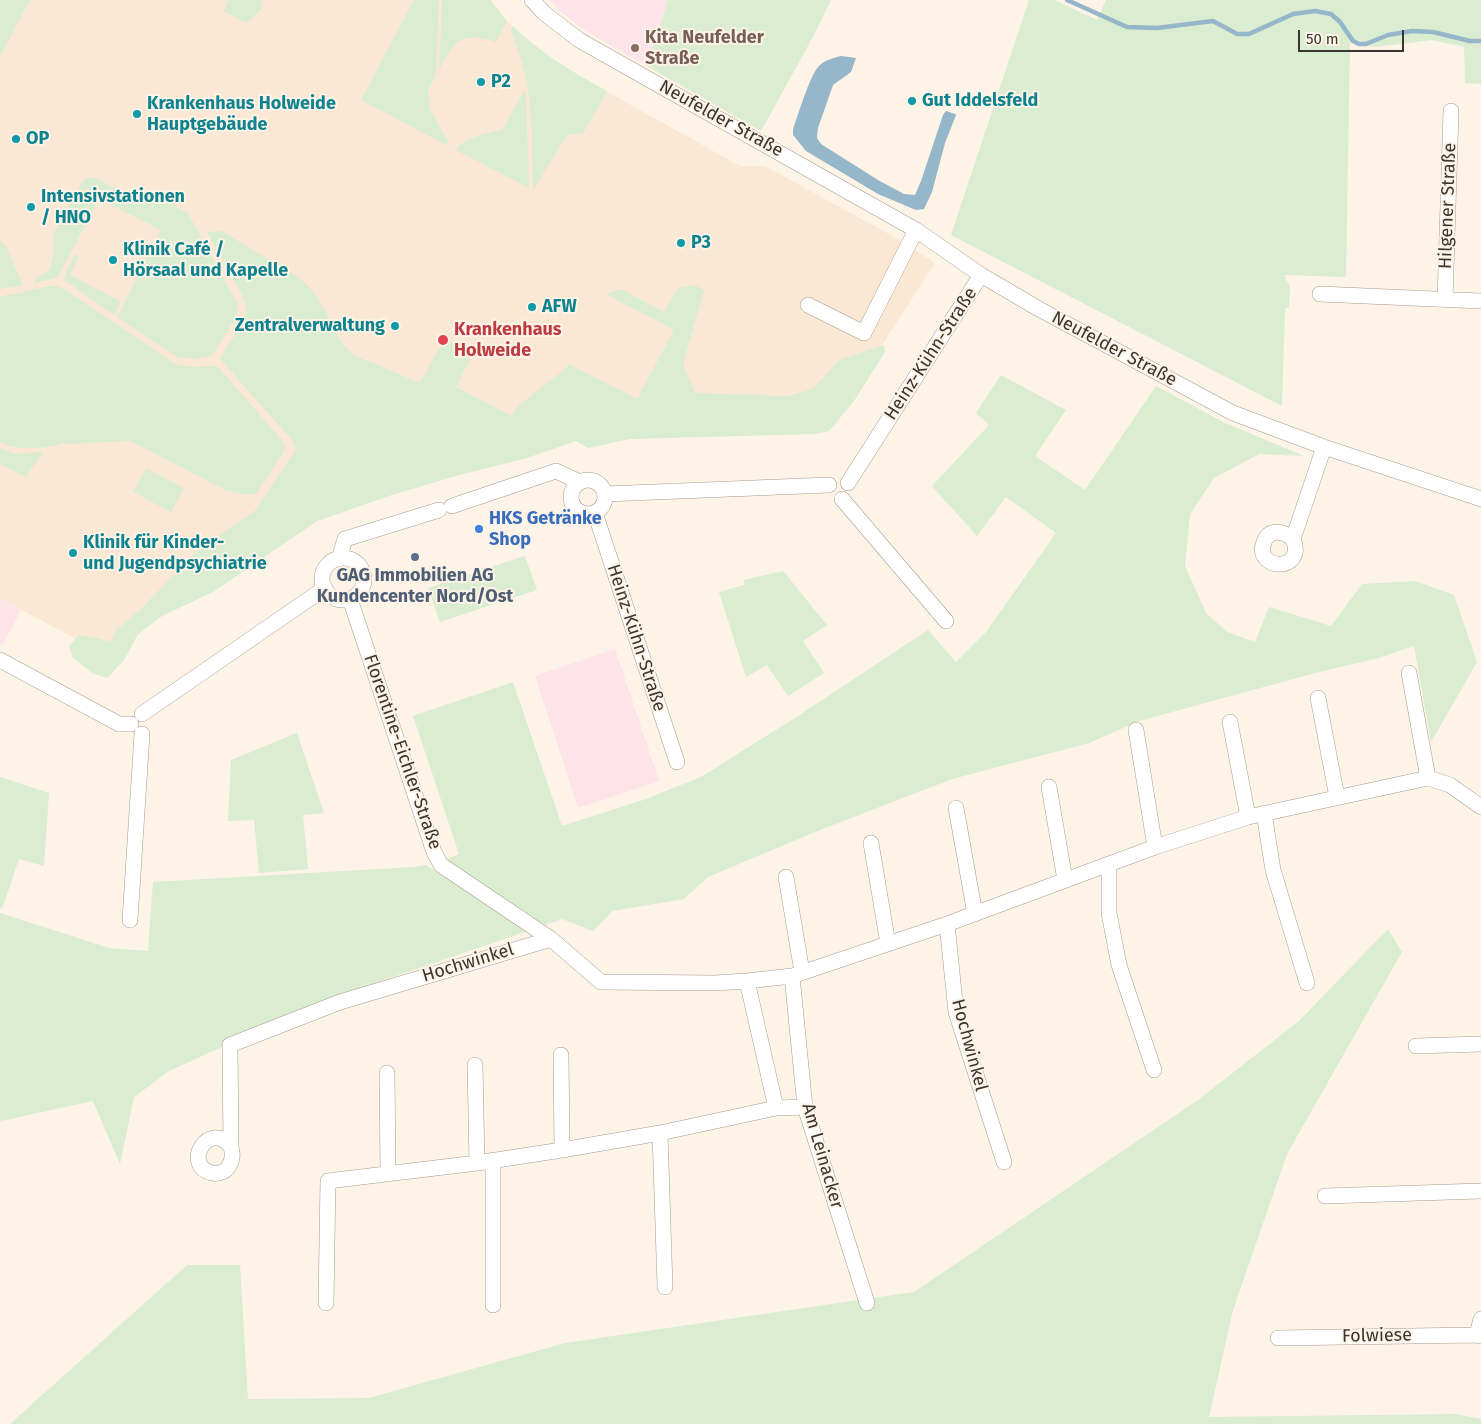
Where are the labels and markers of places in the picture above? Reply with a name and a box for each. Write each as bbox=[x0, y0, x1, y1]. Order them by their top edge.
place label: Kita Neufelder Straße bbox=[645, 27, 764, 70]
marker: Kita Neufelder Straße bbox=[629, 42, 641, 54]
place label: P2 bbox=[491, 71, 511, 93]
marker: P2 bbox=[475, 76, 487, 88]
place label: Gut Iddelsfeld bbox=[922, 90, 1038, 112]
place label: Krankenhaus Holweide Hauptgebäude bbox=[147, 93, 336, 136]
marker: Gut Iddelsfeld bbox=[906, 95, 918, 107]
marker: Krankenhaus Holweide Hauptgebäude bbox=[131, 108, 143, 120]
place label: OP bbox=[26, 128, 49, 150]
marker: OP bbox=[10, 133, 22, 145]
place label: Intensivstationen / HNO bbox=[41, 186, 185, 228]
marker: Intensivstationen / HNO bbox=[25, 201, 37, 213]
place label: P3 bbox=[691, 232, 711, 254]
marker: P3 bbox=[675, 237, 687, 249]
place label: Klinik Café / Hörsaal und Kapelle bbox=[123, 239, 288, 282]
marker: Klinik Café / Hörsaal und Kapelle bbox=[107, 254, 119, 266]
place label: AFW bbox=[542, 296, 577, 318]
marker: AFW bbox=[526, 301, 538, 313]
place label: Zentralverwaltung bbox=[235, 315, 385, 337]
place label: Krankenhaus Holweide bbox=[454, 319, 561, 362]
marker: Zentralverwaltung bbox=[389, 320, 401, 332]
marker: Krankenhaus Holweide bbox=[436, 333, 450, 347]
place label: HKS Getränke Shop bbox=[489, 508, 602, 550]
marker: HKS Getränke Shop bbox=[473, 523, 485, 535]
place label: Klinik für Kinder- und Jugendpsychiatrie bbox=[83, 532, 267, 574]
marker: Klinik für Kinder- und Jugendpsychiatrie bbox=[67, 547, 79, 559]
marker: GAG Immobilien AG Kundencenter Nord/Ost bbox=[409, 551, 421, 563]
place label: GAG Immobilien AG Kundencenter Nord/Ost bbox=[317, 565, 513, 608]

